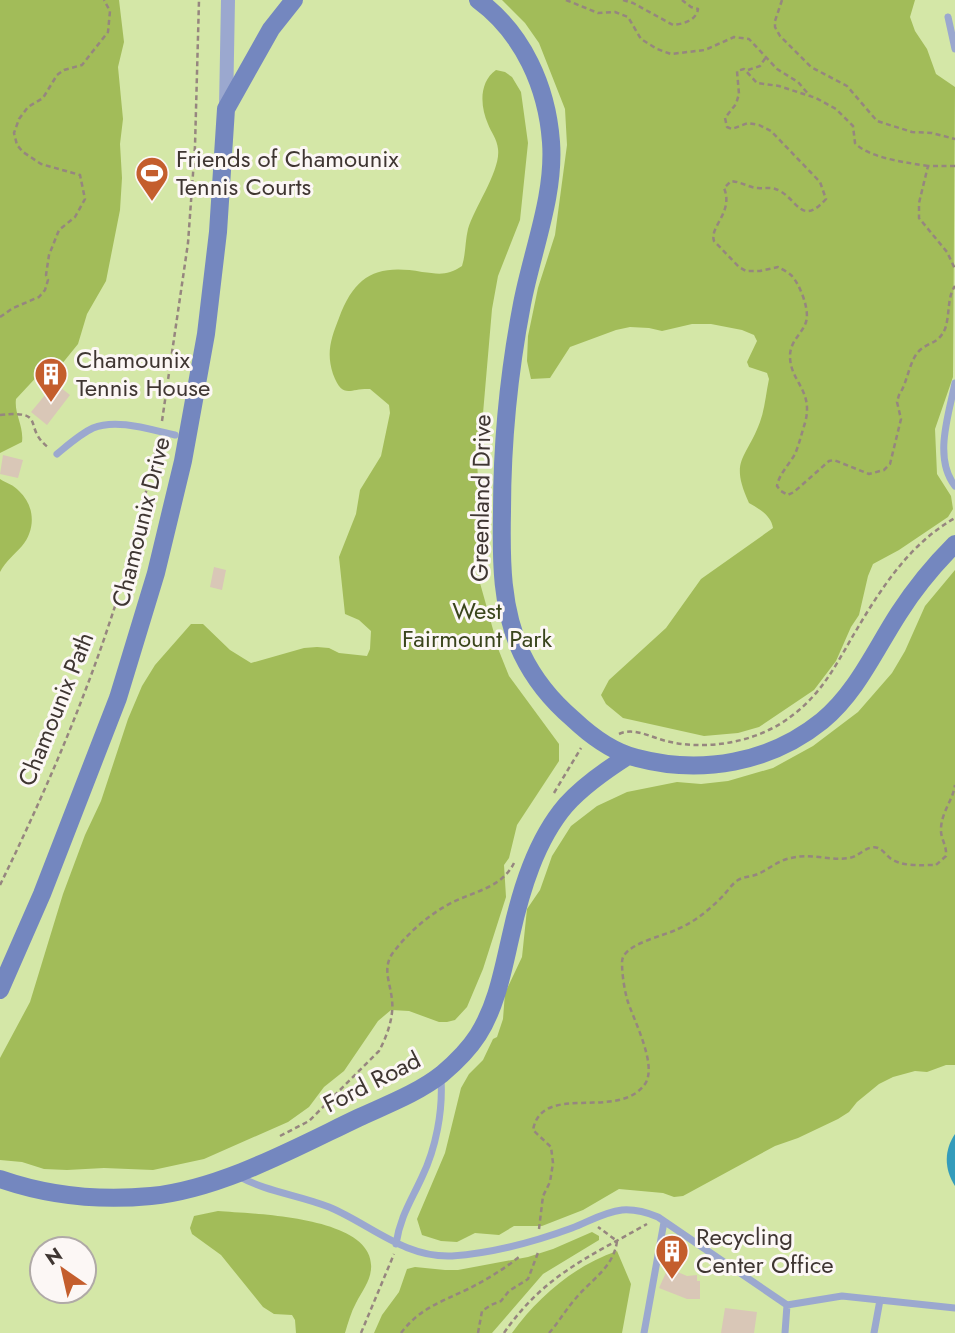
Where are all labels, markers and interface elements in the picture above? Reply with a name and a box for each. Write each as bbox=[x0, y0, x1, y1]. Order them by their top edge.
place label: Friends of Chamounix Tennis Courts bbox=[176, 141, 400, 204]
sports icon: Friends of Chamounix Tennis Courts bbox=[133, 154, 171, 203]
place label: Chamounix Tennis House bbox=[76, 342, 210, 405]
building icon: Chamounix Tennis House bbox=[32, 355, 70, 404]
street label: Greenland Drive bbox=[462, 414, 499, 582]
street label: Chamounix Drive bbox=[102, 433, 179, 611]
park label: West Fairmount Park bbox=[402, 593, 552, 656]
street label: Chamounix Path bbox=[9, 626, 102, 791]
street label: Ford Road bbox=[317, 1042, 427, 1121]
place label: Recycling Center Office bbox=[696, 1219, 834, 1282]
building icon: Recycling Center Office bbox=[653, 1232, 691, 1281]
north arrow bbox=[28, 1235, 98, 1305]
text: N bbox=[40, 1241, 68, 1272]

